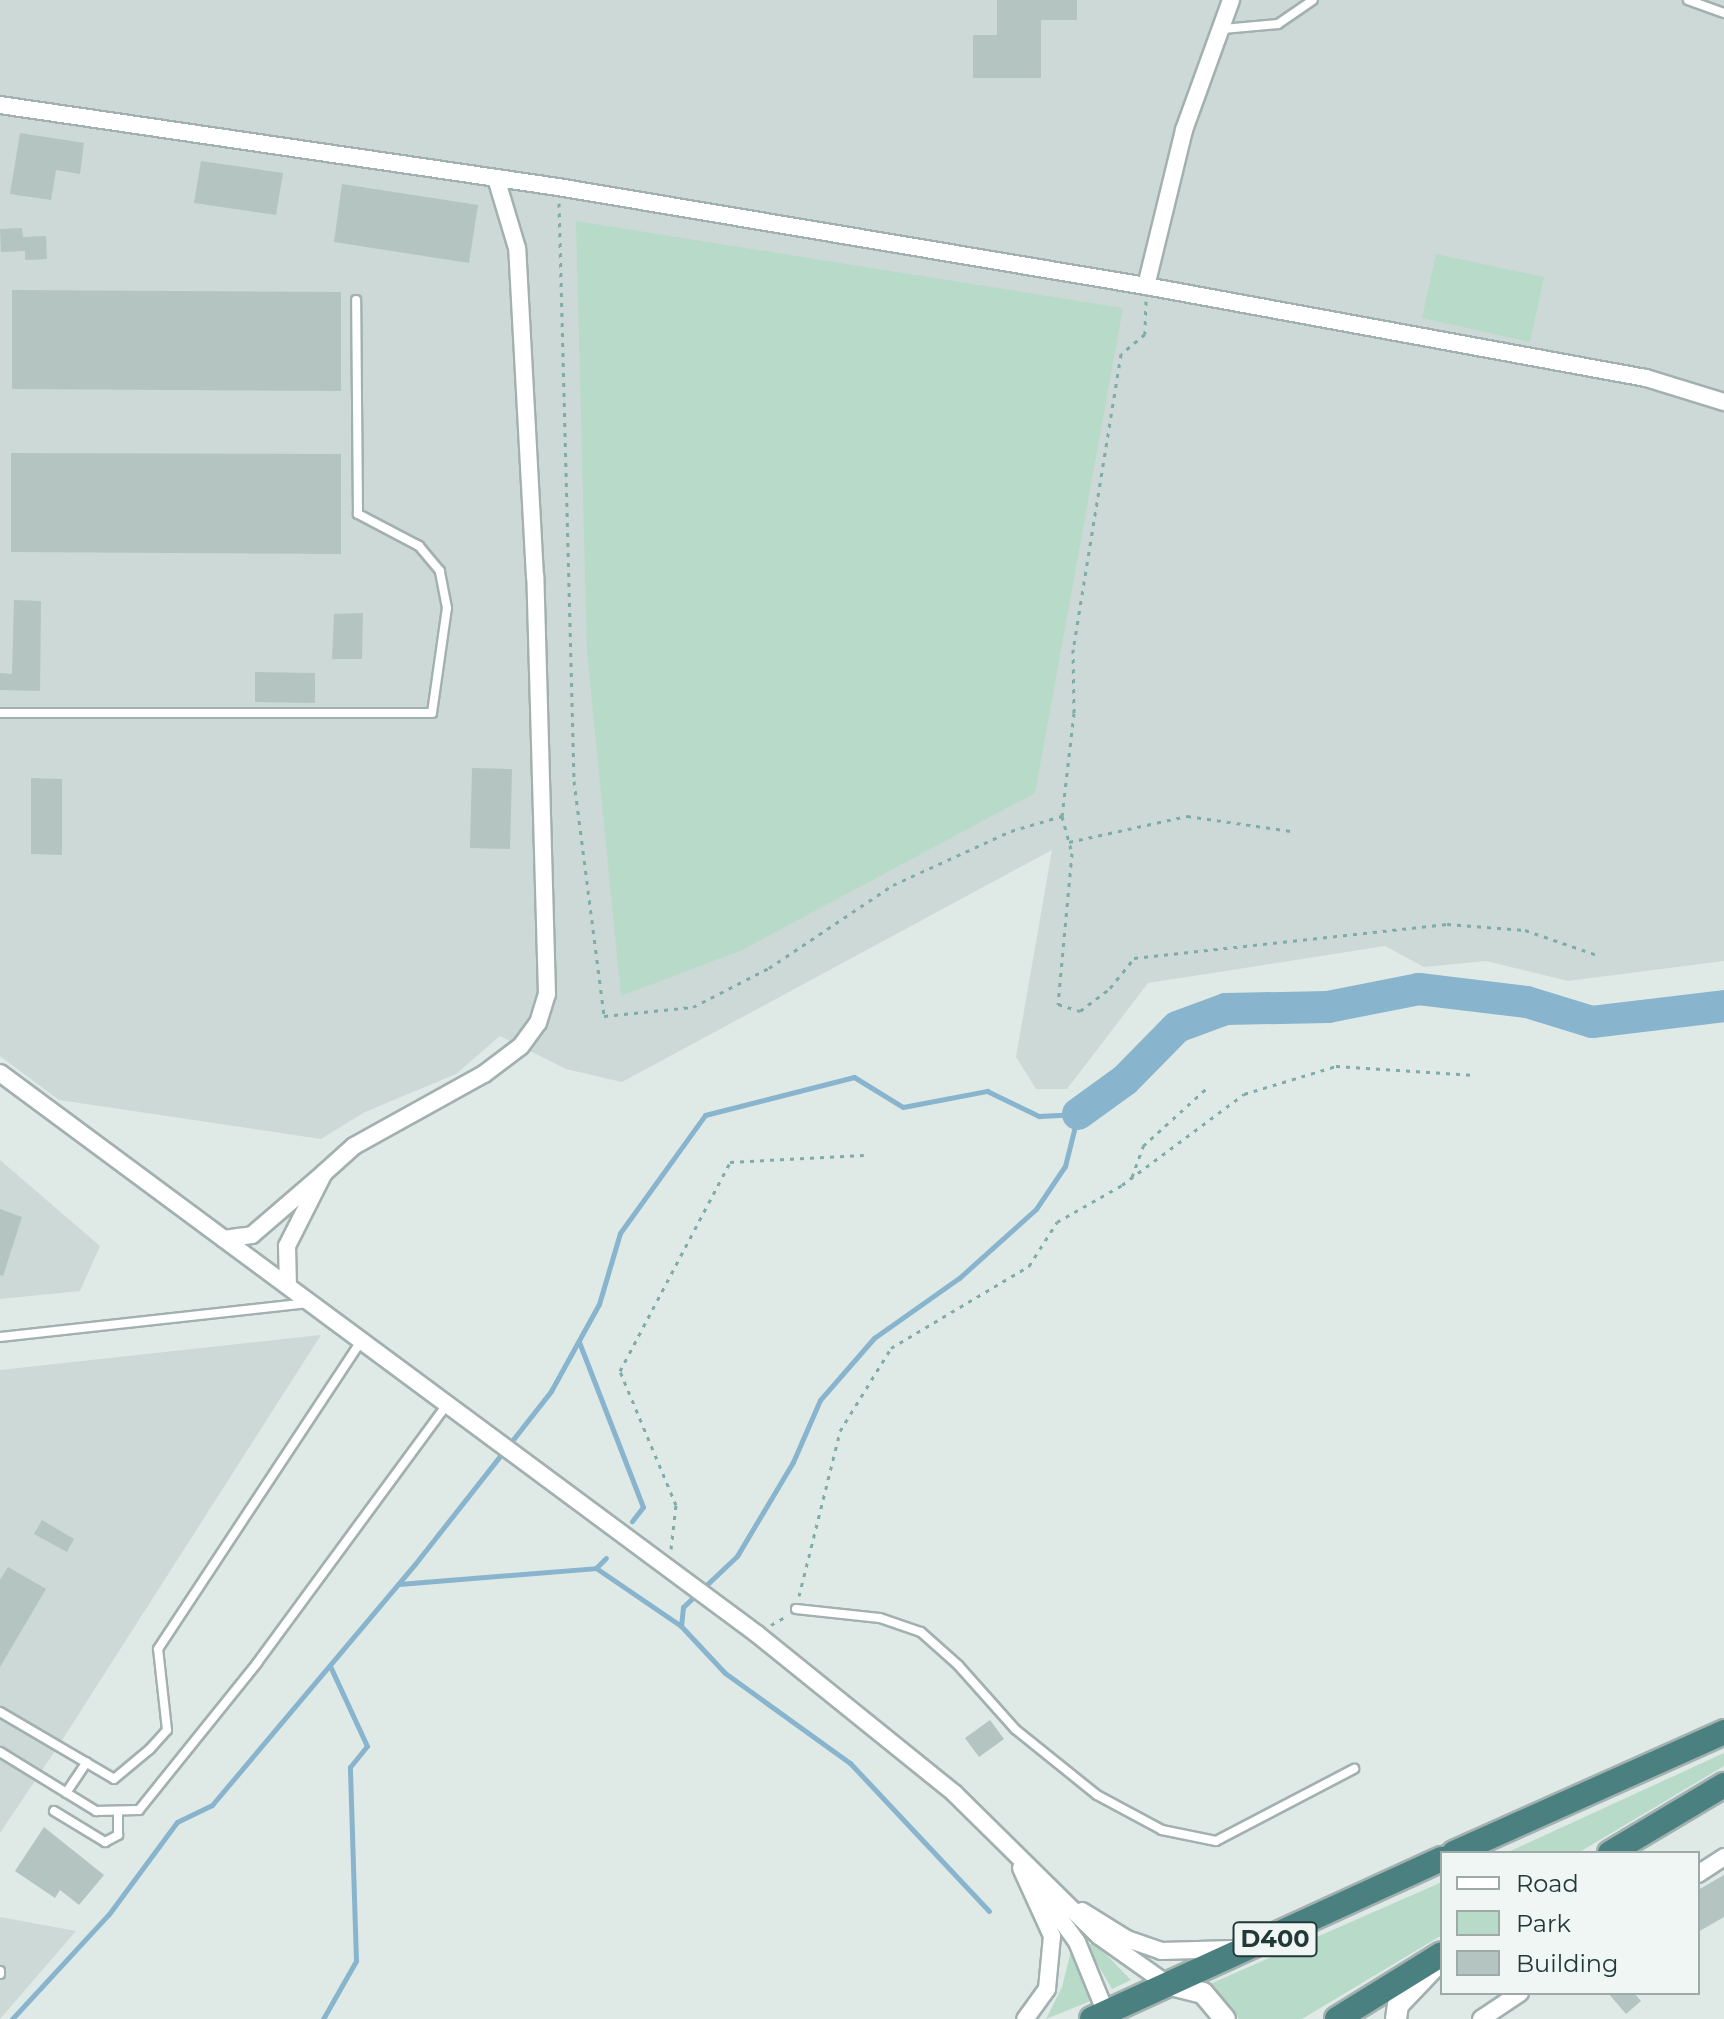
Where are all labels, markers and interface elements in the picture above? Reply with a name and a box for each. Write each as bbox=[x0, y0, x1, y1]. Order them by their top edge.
legend bbox=[1440, 1851, 1700, 1995]
text: Road bbox=[1516, 1869, 1579, 1898]
text: Park bbox=[1516, 1909, 1571, 1938]
road number: D400 bbox=[1231, 1919, 1319, 1959]
text: Building bbox=[1516, 1949, 1619, 1978]

